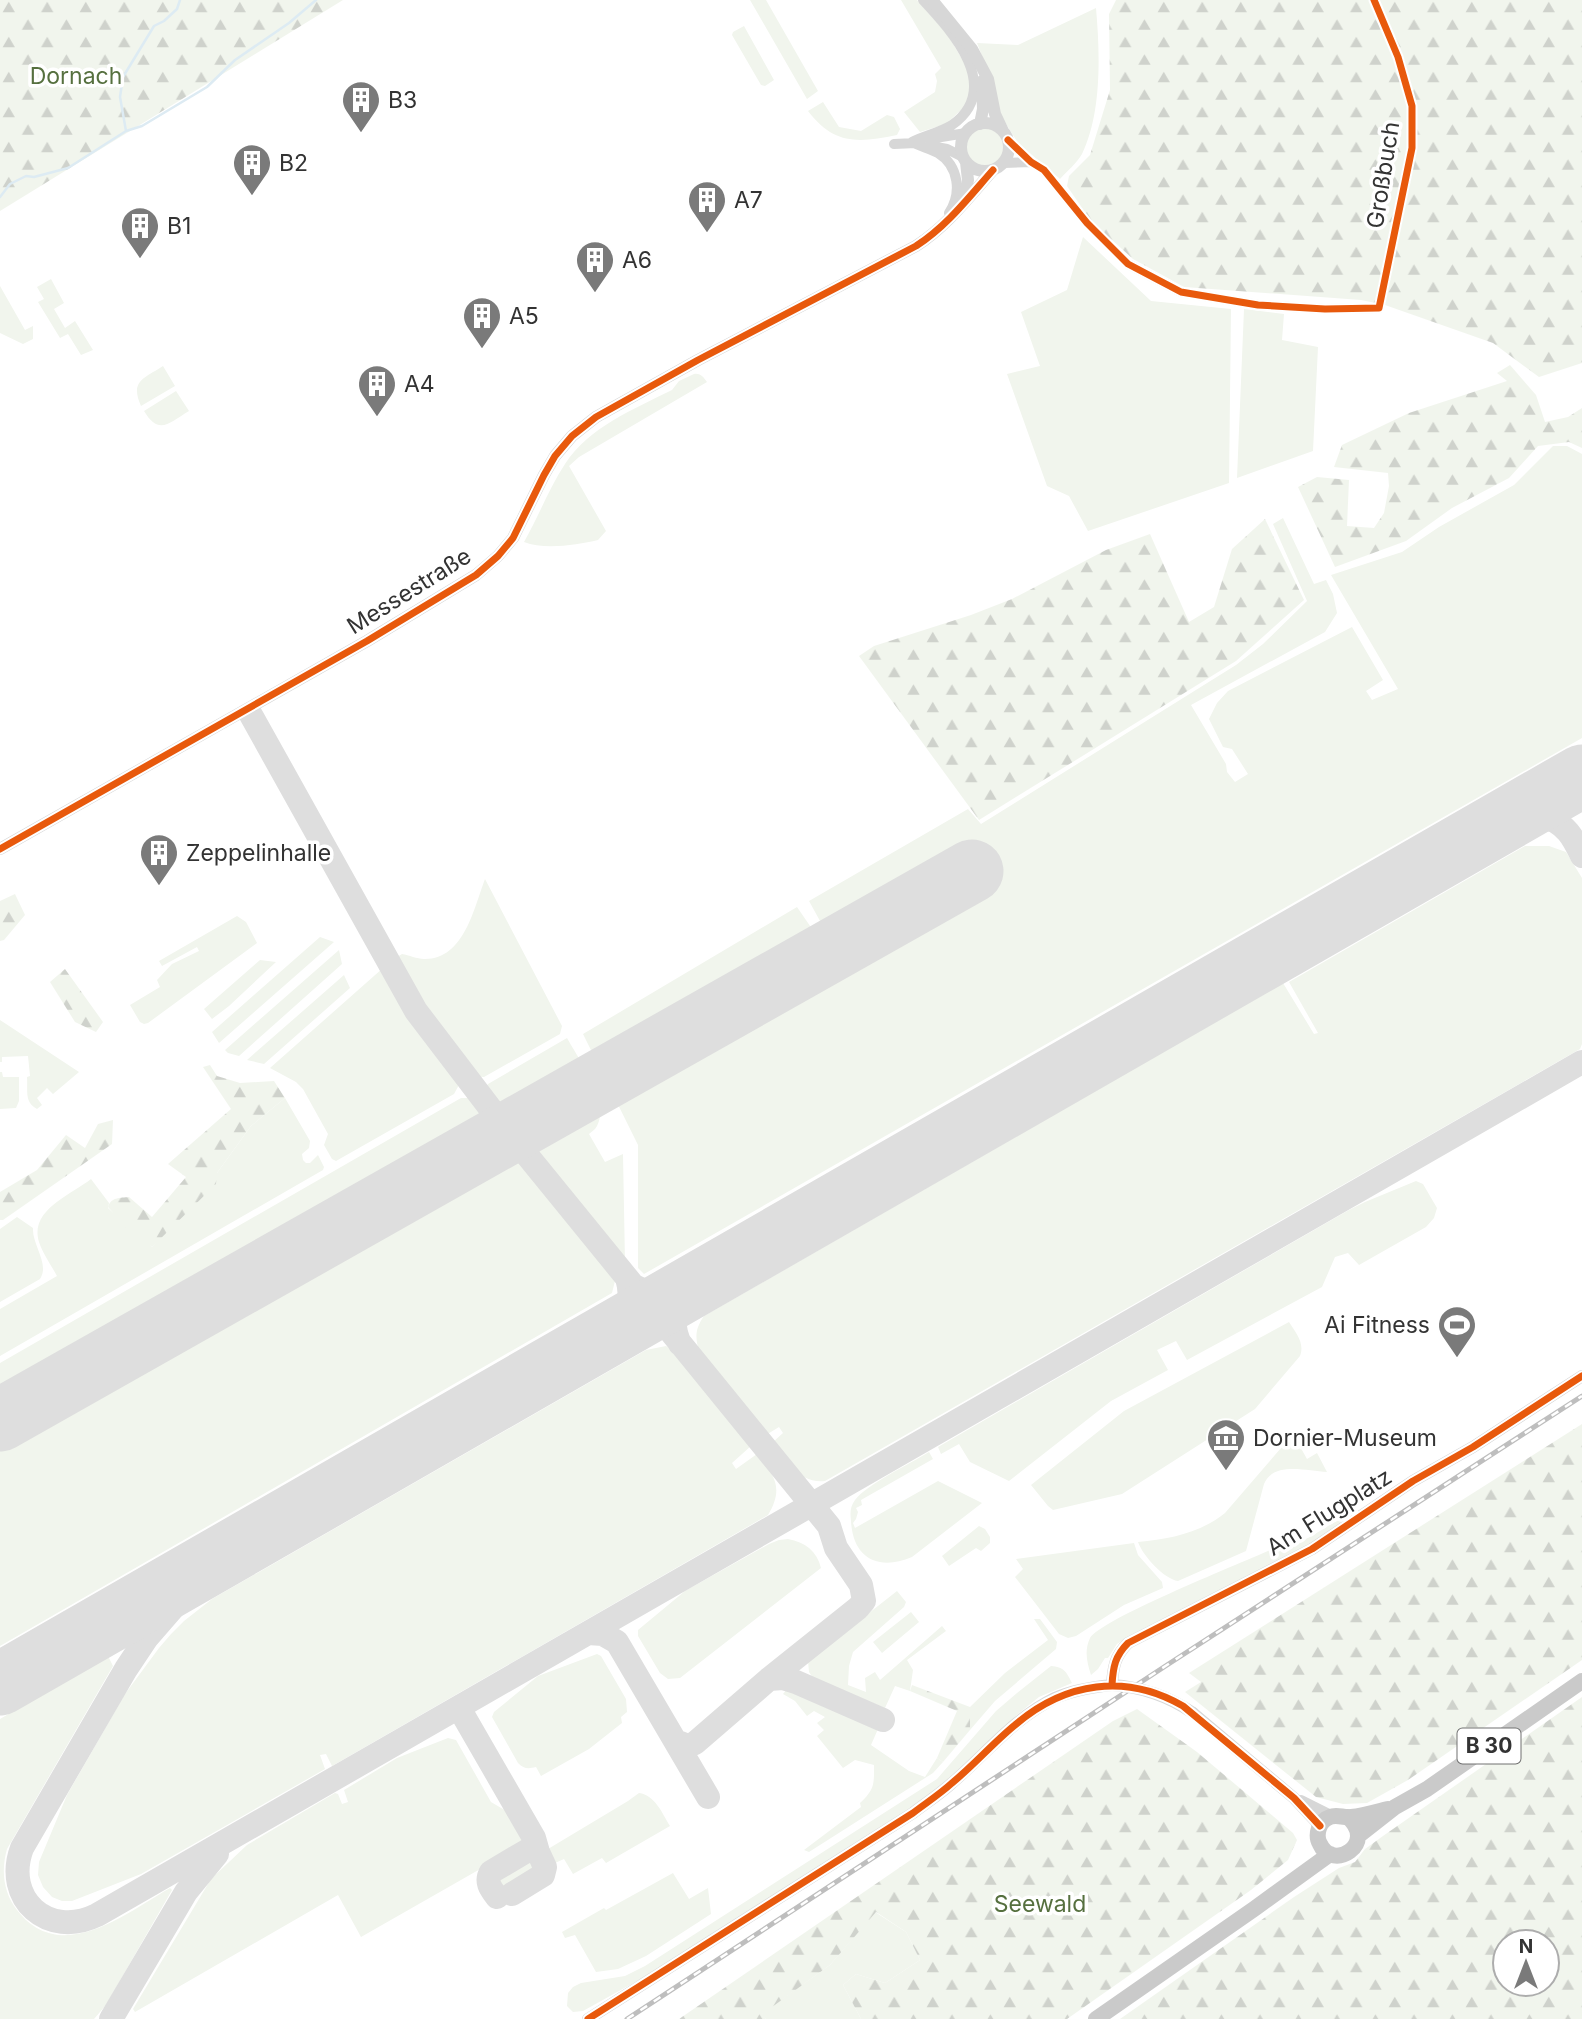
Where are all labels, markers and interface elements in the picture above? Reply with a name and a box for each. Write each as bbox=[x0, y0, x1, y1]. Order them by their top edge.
park label: Dornach bbox=[30, 62, 122, 90]
building icon: B3 bbox=[340, 79, 382, 134]
place label: B3 bbox=[388, 86, 417, 114]
street label: Großbuch bbox=[1361, 120, 1405, 230]
building icon: B2 bbox=[231, 142, 273, 197]
place label: B2 bbox=[279, 149, 308, 177]
building icon: A7 bbox=[686, 179, 728, 234]
place label: A7 bbox=[734, 186, 763, 214]
building icon: B1 bbox=[119, 205, 161, 260]
place label: B1 bbox=[167, 212, 191, 240]
building icon: A6 bbox=[574, 239, 616, 294]
place label: A6 bbox=[622, 246, 652, 274]
building icon: A5 bbox=[461, 295, 503, 350]
place label: A5 bbox=[509, 302, 539, 330]
building icon: A4 bbox=[356, 363, 398, 418]
place label: A4 bbox=[404, 370, 435, 398]
street label: Messestraße bbox=[342, 542, 476, 640]
building icon: Zeppelinhalle bbox=[138, 832, 180, 887]
place label: Zeppelinhalle bbox=[186, 839, 331, 867]
sports icon: Ai Fitness bbox=[1436, 1304, 1478, 1359]
place label: Ai Fitness bbox=[1324, 1311, 1430, 1339]
museum icon: Dornier-Museum bbox=[1205, 1417, 1247, 1472]
place label: Dornier-Museum bbox=[1253, 1424, 1437, 1452]
street label: Am Flugplatz bbox=[1261, 1462, 1397, 1562]
road number: B 30 bbox=[1458, 1728, 1520, 1764]
park label: Seewald bbox=[994, 1890, 1086, 1918]
north arrow bbox=[1491, 1928, 1561, 1998]
text: N bbox=[1519, 1935, 1533, 1958]

